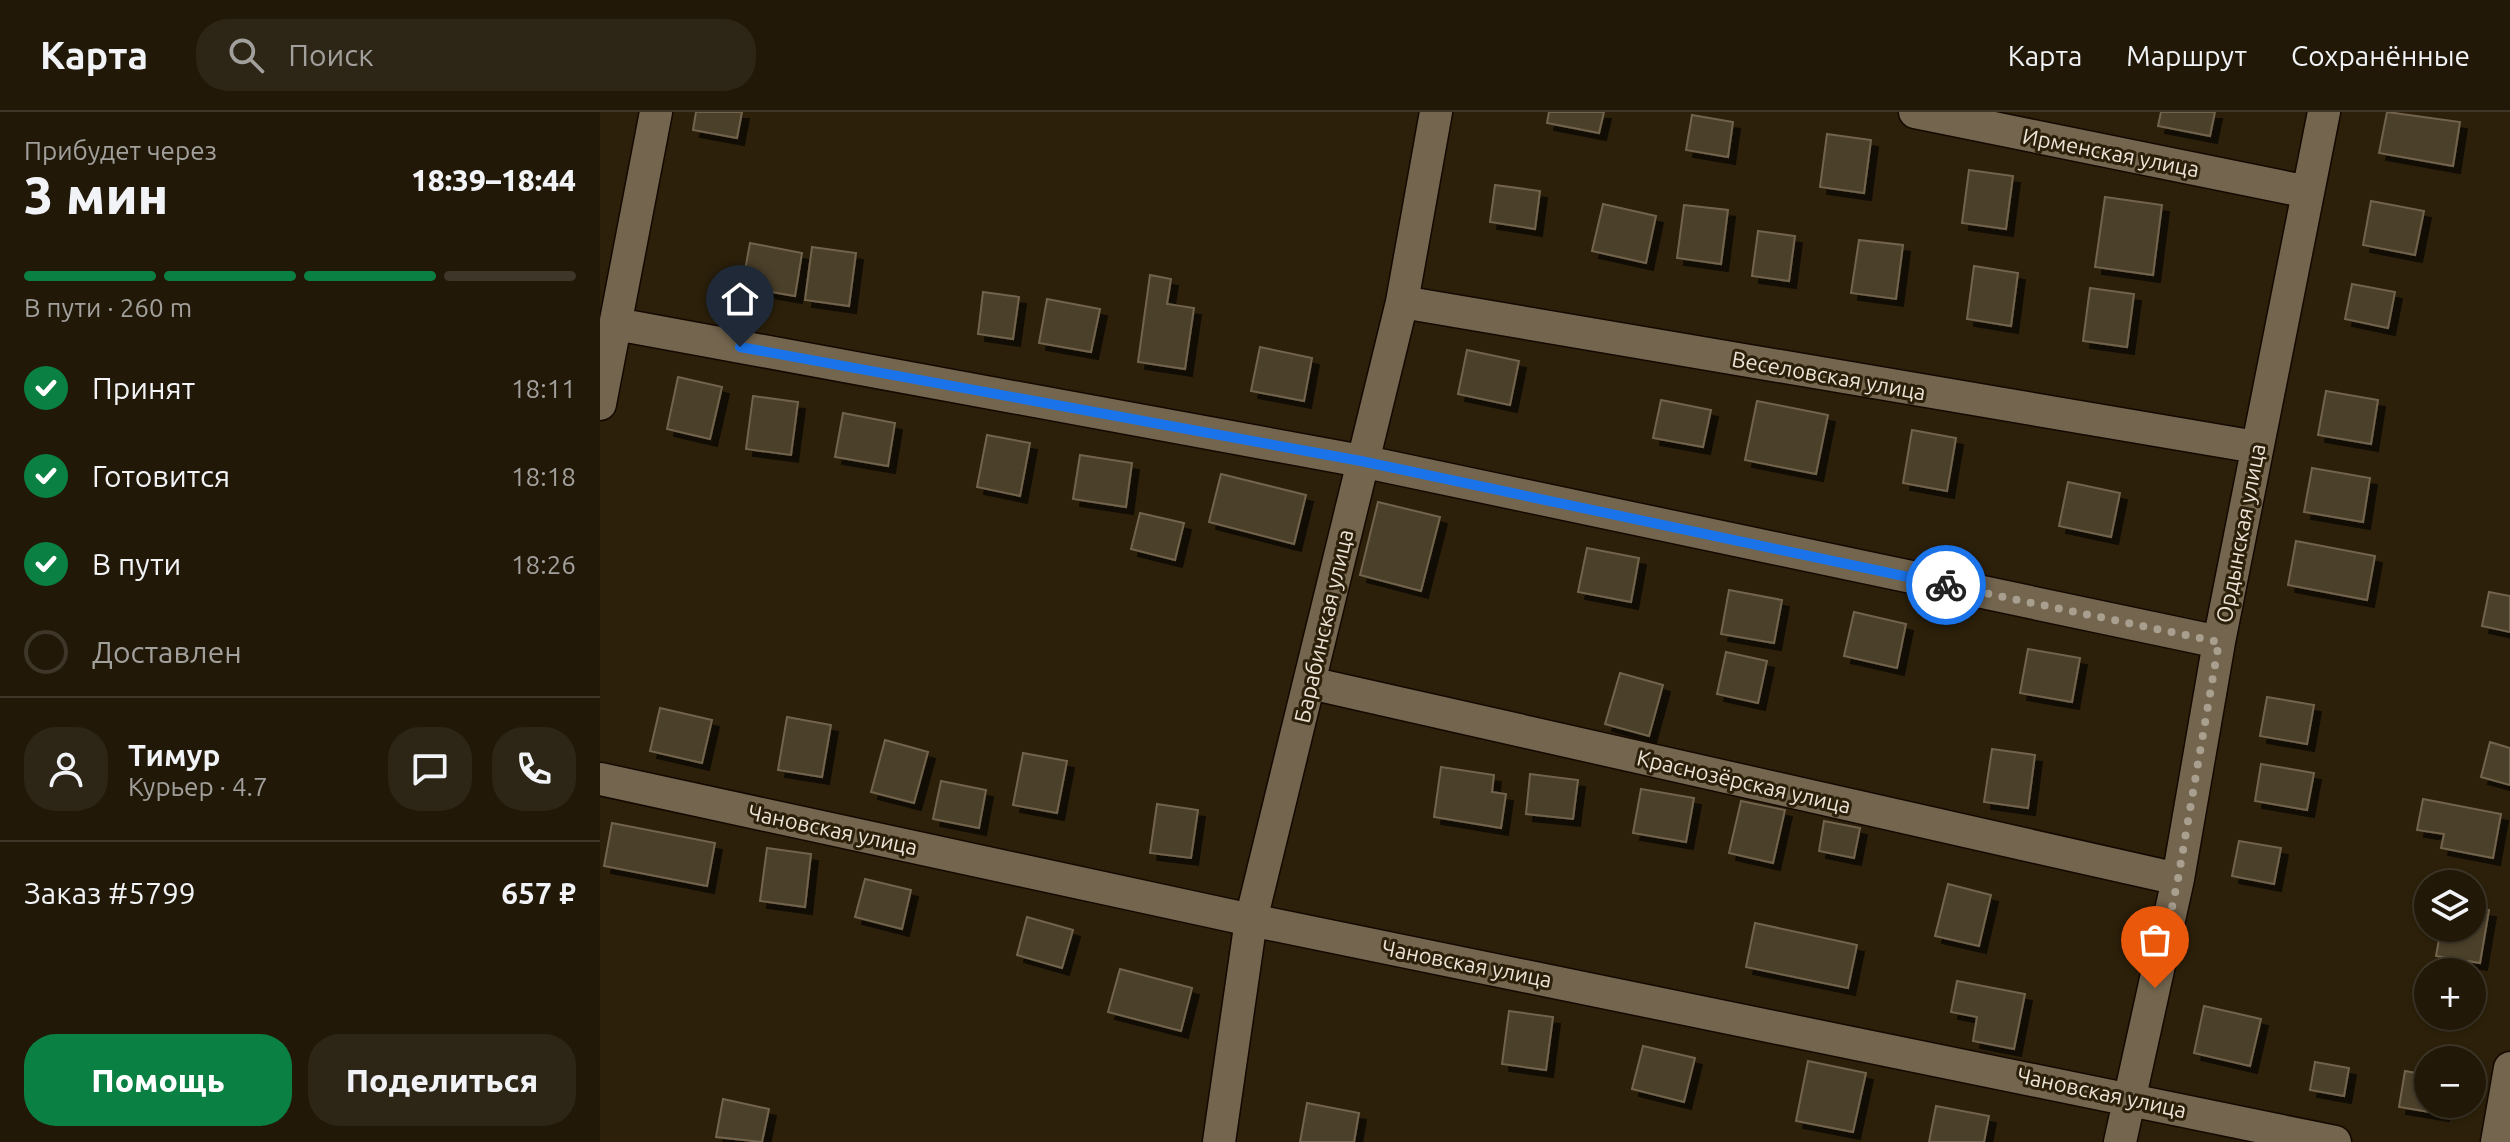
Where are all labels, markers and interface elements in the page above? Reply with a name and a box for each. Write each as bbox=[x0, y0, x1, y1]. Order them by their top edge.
search box bbox=[196, 19, 756, 91]
icon: search bbox=[224, 33, 268, 77]
text: Карта bbox=[40, 34, 148, 76]
text: Поиск bbox=[288, 38, 374, 72]
text: Карта bbox=[2008, 40, 2082, 71]
text: Маршрут bbox=[2126, 40, 2247, 71]
text: Сохранённые bbox=[2291, 40, 2470, 71]
street label: Ирменская улица bbox=[2021, 123, 2201, 181]
text: Прибудет через bbox=[24, 136, 217, 165]
text: 18:39–18:44 bbox=[411, 163, 576, 197]
text: 3 мин bbox=[24, 166, 168, 224]
pin bbox=[706, 265, 774, 347]
icon: home bbox=[718, 277, 762, 321]
text: В пути · 260 m bbox=[24, 293, 192, 322]
street label: Веселовская улица bbox=[1730, 346, 1928, 404]
icon: check bbox=[24, 366, 68, 410]
text: Принят bbox=[92, 371, 195, 405]
text: 18:11 bbox=[511, 374, 576, 403]
street label: Ордынская улица bbox=[2210, 441, 2270, 625]
icon: check bbox=[24, 454, 68, 498]
text: Готовится bbox=[92, 459, 230, 493]
text: 18:18 bbox=[511, 462, 576, 491]
street label: Барабинская улица bbox=[1289, 527, 1357, 725]
icon: check bbox=[24, 542, 68, 586]
courier bbox=[1906, 545, 1986, 625]
text: В пути bbox=[92, 547, 181, 581]
text: 18:26 bbox=[511, 550, 576, 579]
icon: bike bbox=[1924, 563, 1968, 607]
text: Доставлен bbox=[92, 635, 242, 669]
button: person bbox=[24, 727, 108, 811]
button: chat bbox=[388, 727, 472, 811]
button: phone bbox=[492, 727, 576, 811]
text: Тимур bbox=[128, 738, 220, 772]
street label: Краснозёрская улица bbox=[1635, 744, 1853, 818]
text: Курьер · 4.7 bbox=[128, 772, 268, 801]
street label: Чановская улица bbox=[746, 799, 920, 859]
map controls bbox=[2414, 870, 2486, 1118]
button: layers bbox=[2414, 870, 2486, 942]
text: Заказ #5799 bbox=[24, 876, 196, 910]
text: 657 ₽ bbox=[501, 876, 576, 910]
pin bbox=[2121, 906, 2189, 988]
icon: bag bbox=[2133, 918, 2177, 962]
street label: Чановская улица bbox=[1380, 934, 1554, 992]
button: + bbox=[2414, 958, 2486, 1030]
button: Помощь bbox=[24, 1034, 292, 1126]
button: Поделиться bbox=[308, 1034, 576, 1126]
button: − bbox=[2414, 1046, 2486, 1118]
street label: Чановская улица bbox=[2015, 1062, 2189, 1122]

